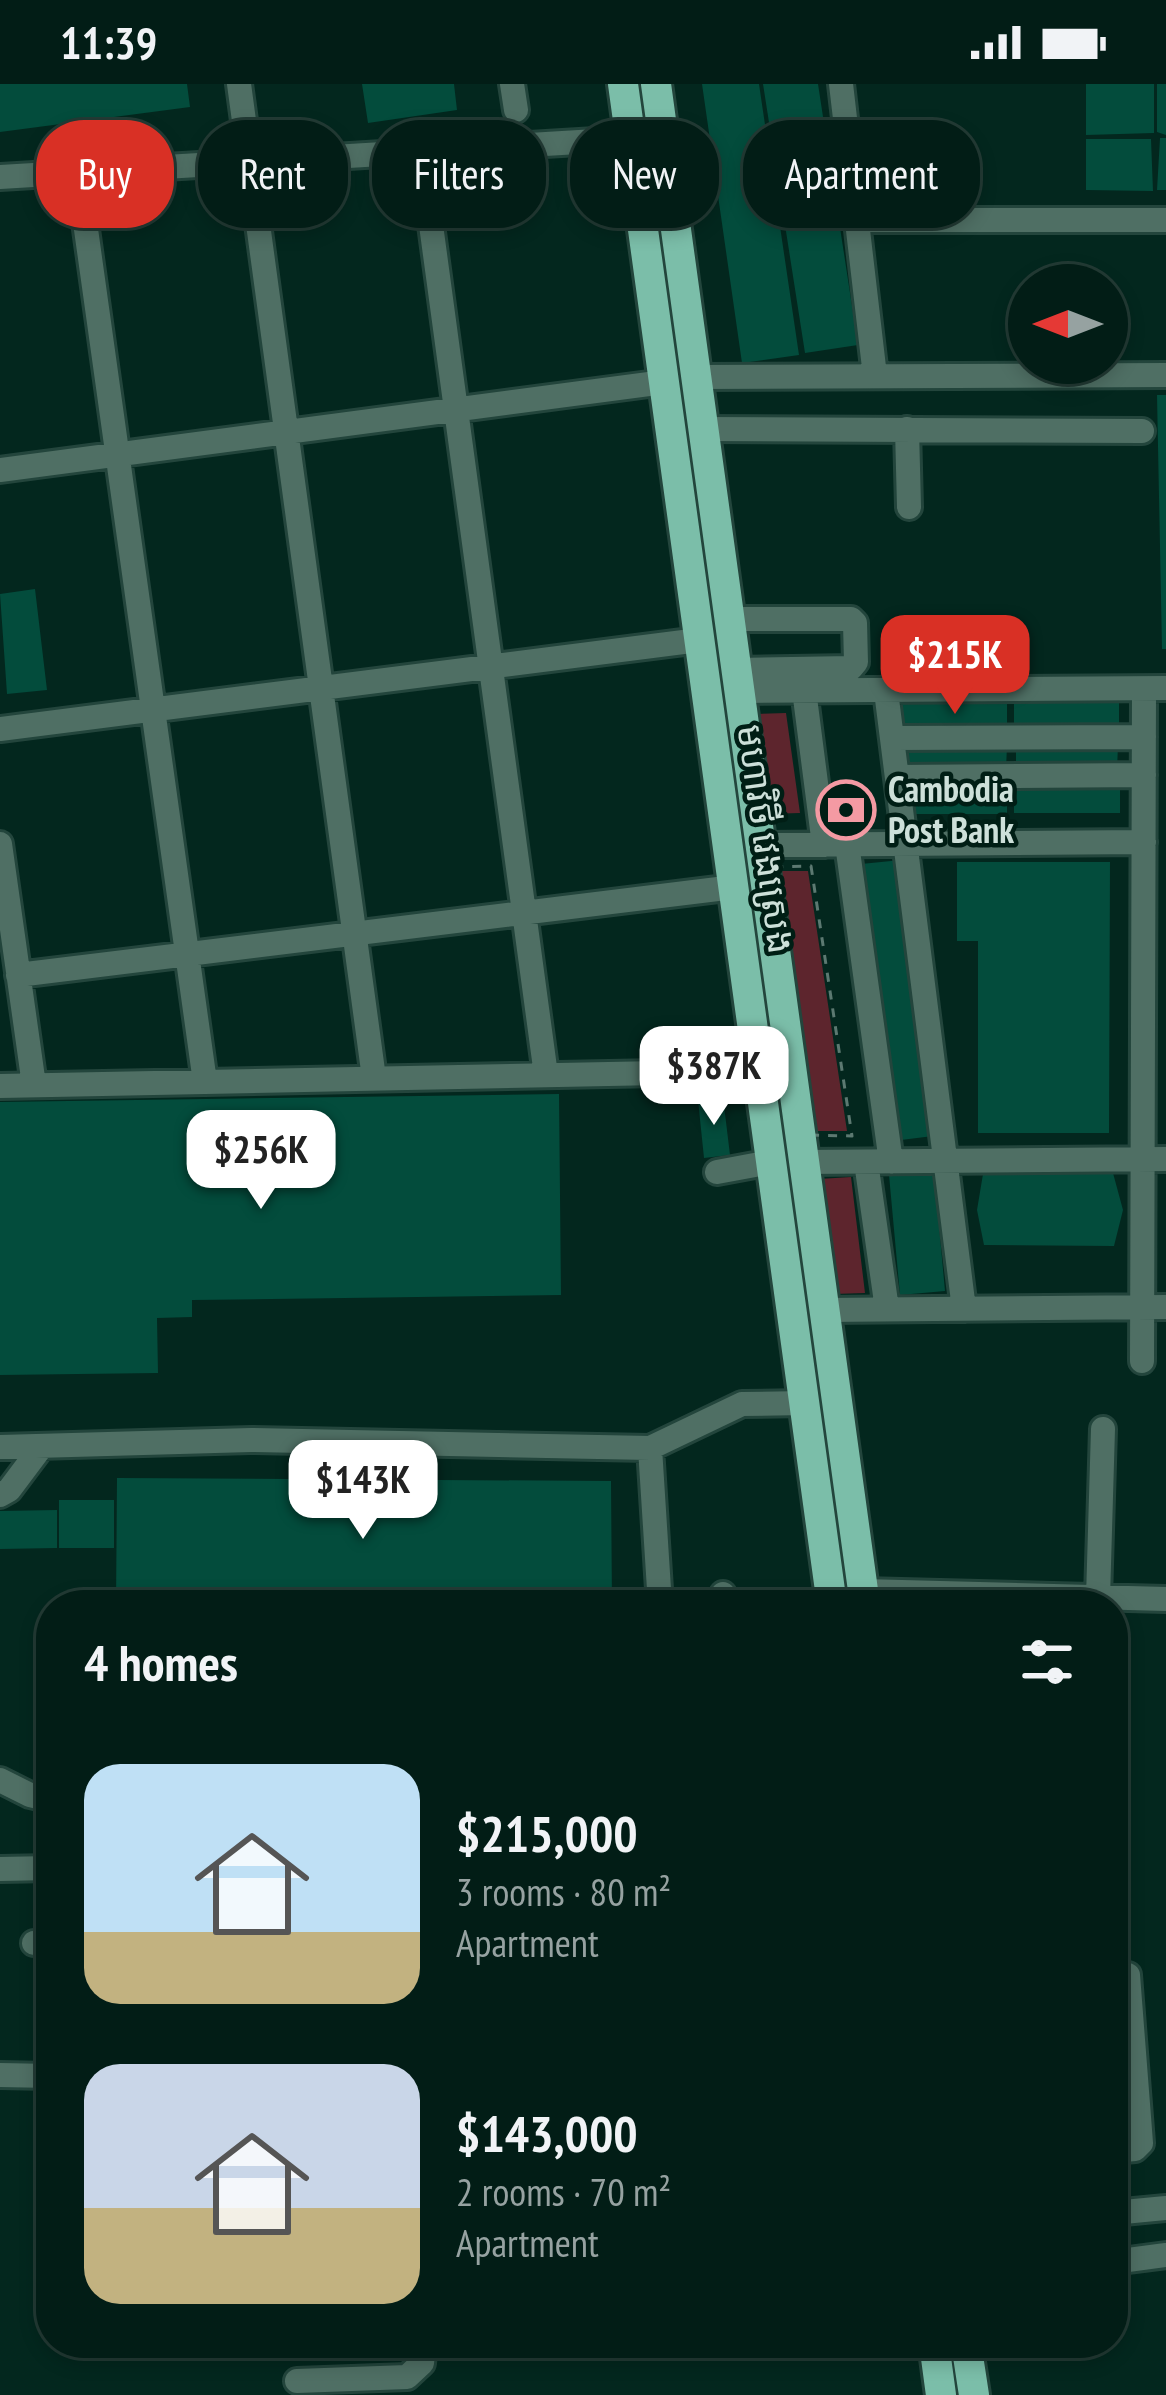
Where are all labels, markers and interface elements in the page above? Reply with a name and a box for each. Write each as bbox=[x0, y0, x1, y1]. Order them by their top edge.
text: 11:39 bbox=[60, 13, 157, 71]
chip: Buy bbox=[36, 120, 174, 228]
chip: Rent bbox=[198, 120, 348, 228]
chip: Filters bbox=[372, 120, 546, 228]
chip: New bbox=[570, 120, 719, 228]
chip: Apartment bbox=[743, 120, 980, 228]
north arrow bbox=[1008, 264, 1128, 384]
map controls bbox=[1008, 264, 1128, 384]
pin: $215K bbox=[871, 615, 1039, 717]
text: $215K bbox=[908, 628, 1002, 679]
street label: មហាវិថី វេងស្រេង bbox=[727, 721, 806, 956]
place label: Cambodia Post Bank bbox=[888, 765, 1014, 853]
bank icon: Cambodia Post Bank bbox=[815, 779, 877, 841]
pin: $387K bbox=[630, 1026, 798, 1128]
text: $387K bbox=[667, 1039, 761, 1090]
pin: $256K bbox=[177, 1110, 345, 1212]
text: $256K bbox=[214, 1123, 308, 1174]
pin: $143K bbox=[279, 1440, 447, 1542]
text: $143K bbox=[316, 1453, 410, 1504]
text: 4 homes bbox=[84, 1629, 238, 1695]
icon: filters bbox=[1014, 1629, 1080, 1695]
text: $215,000 bbox=[456, 1800, 638, 1866]
icon: home bbox=[180, 1812, 324, 1956]
text: 3 rooms · 80 m² bbox=[456, 1866, 671, 1917]
text: Apartment bbox=[456, 1917, 599, 1968]
text: $143,000 bbox=[456, 2100, 638, 2166]
icon: home bbox=[180, 2112, 324, 2256]
text: 2 rooms · 70 m² bbox=[456, 2166, 671, 2217]
text: Apartment bbox=[456, 2217, 599, 2268]

